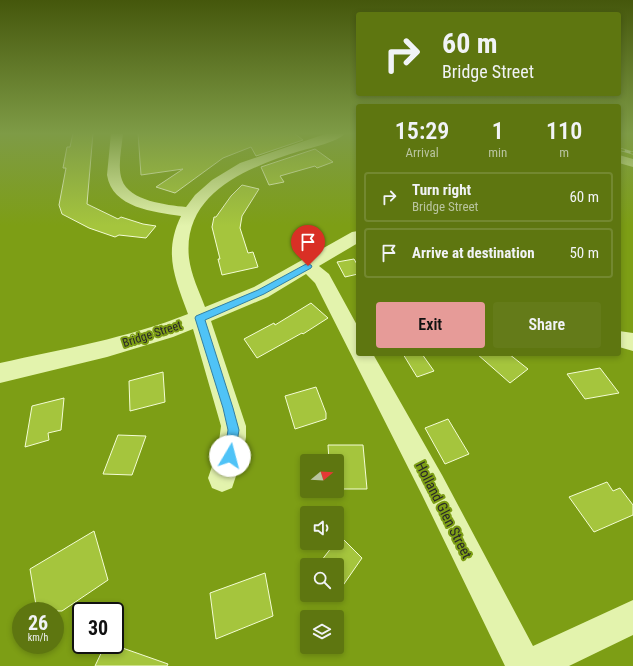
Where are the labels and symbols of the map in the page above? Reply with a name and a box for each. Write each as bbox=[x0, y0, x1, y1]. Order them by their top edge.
pin bbox=[291, 225, 325, 266]
street label: Bridge Street bbox=[121, 318, 184, 350]
position arrow bbox=[209, 435, 251, 477]
north arrow bbox=[300, 454, 344, 498]
street label: Holland Glen Street bbox=[413, 459, 475, 561]
speed limit sign: 30 bbox=[72, 602, 124, 654]

